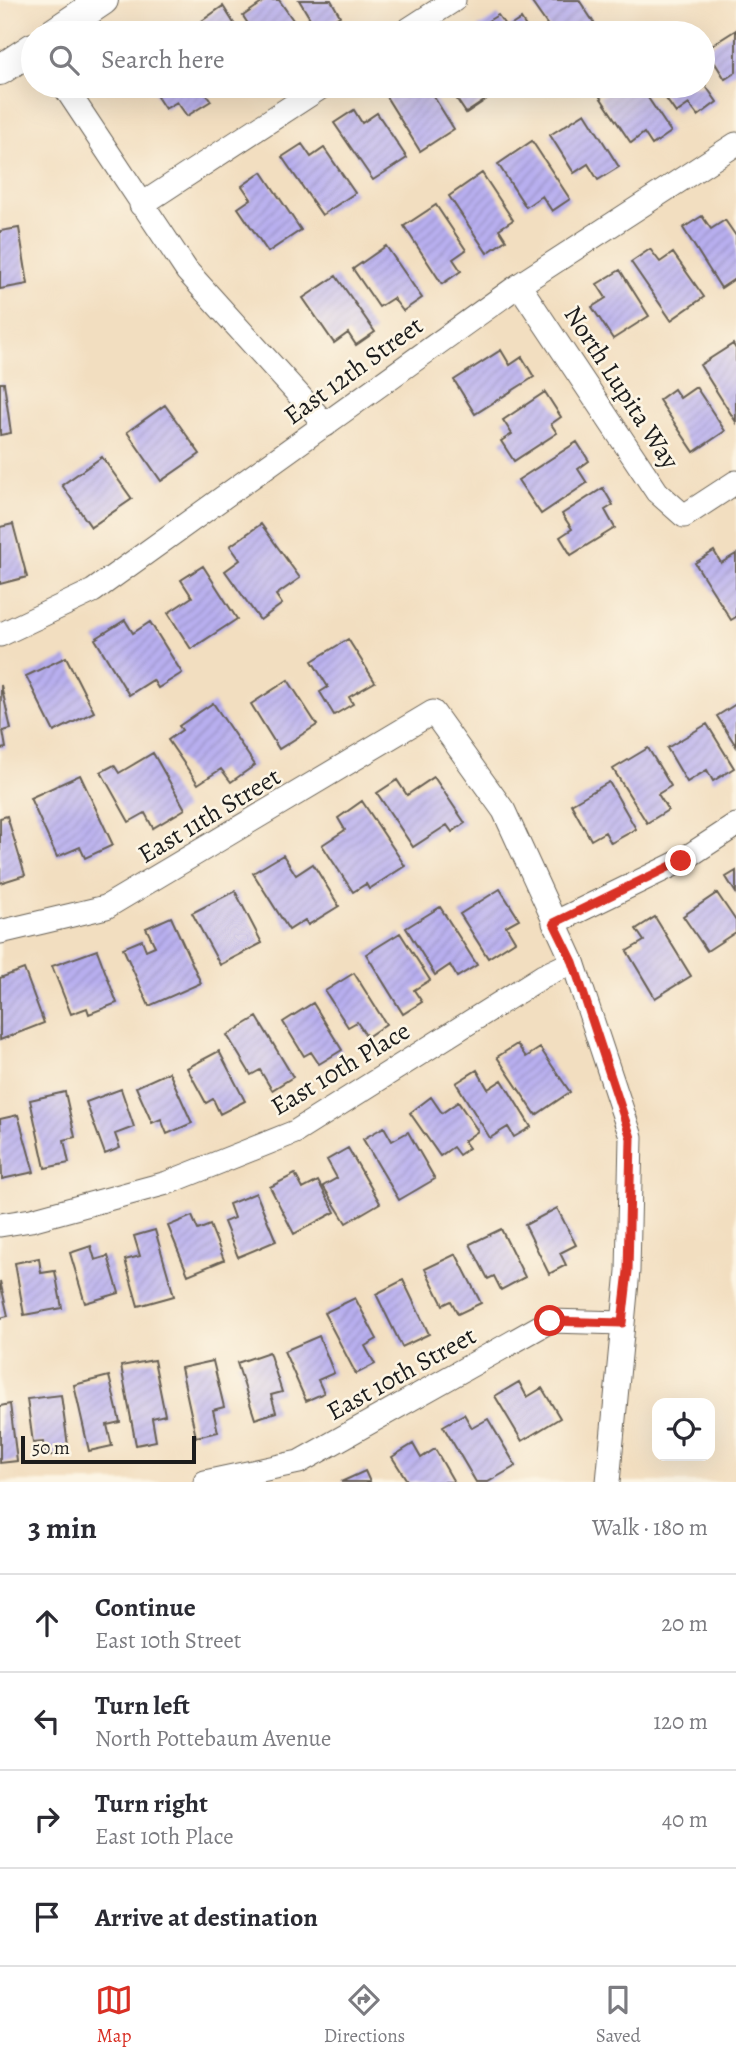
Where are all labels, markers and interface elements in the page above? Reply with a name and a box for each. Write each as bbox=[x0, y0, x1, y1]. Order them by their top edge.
search box bbox=[21, 21, 715, 98]
icon: search bbox=[45, 41, 83, 79]
text: Search here bbox=[101, 42, 225, 77]
street label: North Lupita Way bbox=[556, 299, 688, 476]
street label: East 12th Street bbox=[277, 308, 430, 433]
street label: East 11th Street bbox=[131, 759, 287, 872]
route end bbox=[665, 845, 696, 876]
street label: East 10th Place bbox=[264, 1013, 416, 1124]
route start bbox=[534, 1305, 565, 1336]
street label: East 10th Street bbox=[320, 1318, 482, 1429]
map controls bbox=[652, 1398, 715, 1461]
button: locate bbox=[652, 1398, 715, 1461]
scale bar bbox=[21, 1433, 196, 1465]
text: 50 m bbox=[32, 1435, 70, 1461]
text: 3 min bbox=[28, 1508, 97, 1548]
text: Walk · 180 m bbox=[592, 1512, 708, 1543]
text: Continue bbox=[95, 1590, 196, 1625]
icon: ahead bbox=[28, 1604, 66, 1642]
text: 20 m bbox=[661, 1608, 708, 1639]
text: East 10th Street bbox=[95, 1625, 241, 1656]
text: Turn left bbox=[95, 1688, 190, 1723]
icon: left bbox=[28, 1702, 66, 1740]
text: 120 m bbox=[653, 1706, 708, 1737]
text: North Pottebaum Avenue bbox=[95, 1723, 331, 1754]
text: Turn right bbox=[95, 1786, 208, 1821]
icon: right bbox=[28, 1800, 66, 1838]
text: 40 m bbox=[662, 1804, 708, 1835]
text: East 10th Place bbox=[95, 1821, 234, 1852]
icon: arrive bbox=[28, 1898, 66, 1936]
text: Arrive at destination bbox=[95, 1900, 318, 1935]
tab: Map bbox=[95, 1981, 133, 2049]
tab: Directions bbox=[324, 1981, 405, 2049]
tab: Saved bbox=[596, 1981, 641, 2049]

